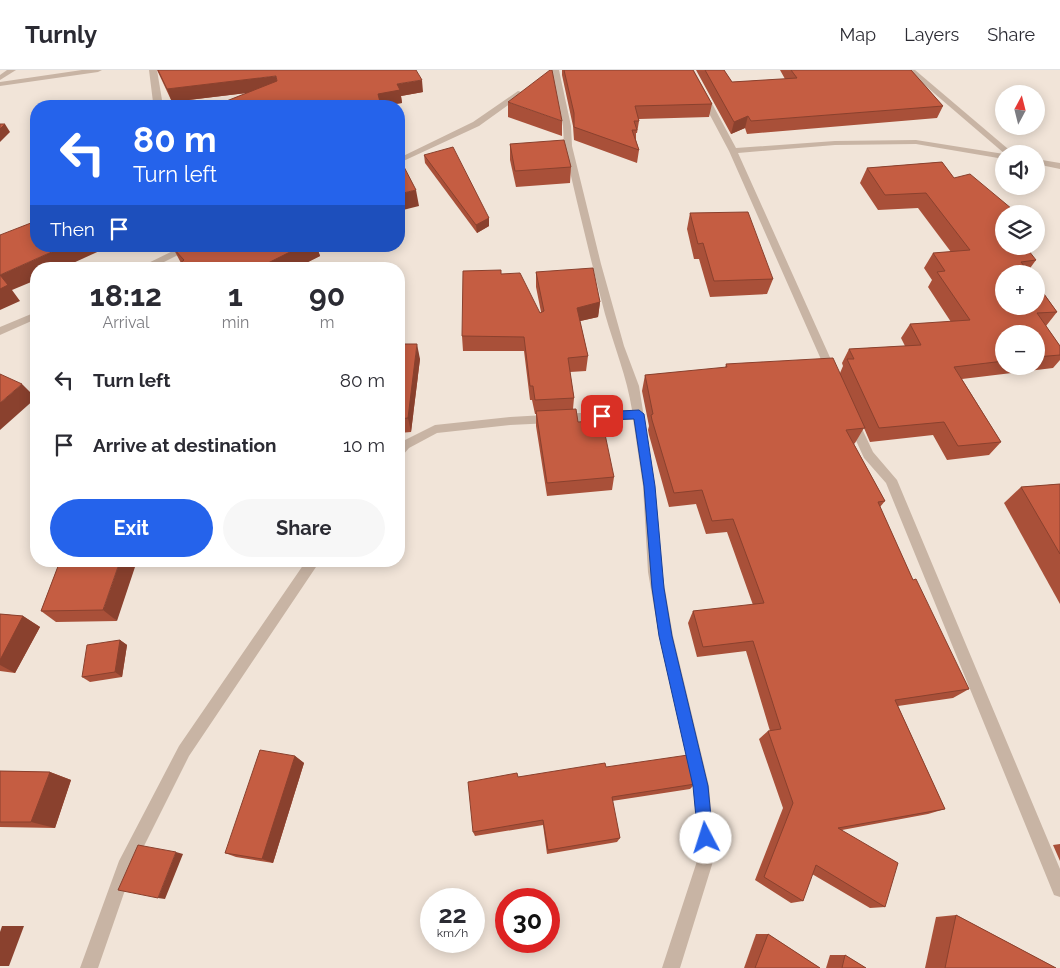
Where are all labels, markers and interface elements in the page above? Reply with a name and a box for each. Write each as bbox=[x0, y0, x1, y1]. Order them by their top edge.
text: Turnly bbox=[25, 20, 97, 49]
text: Map bbox=[840, 24, 876, 45]
text: Layers bbox=[904, 24, 959, 45]
text: Share bbox=[987, 24, 1035, 45]
north arrow bbox=[995, 85, 1045, 135]
map controls bbox=[995, 85, 1045, 375]
text: 80 m bbox=[133, 119, 217, 160]
icon: left bbox=[50, 120, 115, 185]
button: sound bbox=[995, 145, 1045, 195]
text: Turn left bbox=[133, 161, 217, 187]
button: layers bbox=[995, 205, 1045, 255]
icon: arrive bbox=[105, 215, 133, 243]
text: Then bbox=[50, 218, 95, 240]
button: + bbox=[995, 265, 1045, 315]
text: 18:12 bbox=[90, 278, 162, 313]
text: 1 bbox=[228, 278, 243, 313]
text: 90 bbox=[309, 278, 345, 313]
text: Arrival bbox=[102, 313, 149, 332]
text: min bbox=[222, 313, 249, 332]
text: m bbox=[320, 313, 334, 332]
button: − bbox=[995, 325, 1045, 375]
icon: left bbox=[50, 366, 78, 394]
text: Turn left bbox=[93, 369, 170, 391]
text: 80 m bbox=[340, 369, 385, 391]
pin bbox=[581, 395, 623, 437]
icon: arrive bbox=[588, 402, 616, 430]
icon: arrive bbox=[50, 431, 78, 459]
text: Arrive at destination bbox=[93, 434, 277, 456]
text: 10 m bbox=[343, 434, 385, 456]
button: Exit bbox=[50, 499, 213, 557]
button: Share bbox=[223, 499, 385, 557]
position arrow bbox=[679, 811, 731, 863]
speed limit sign: 30 bbox=[495, 888, 560, 953]
text: 22 bbox=[438, 899, 467, 929]
text: km/h bbox=[437, 926, 468, 940]

